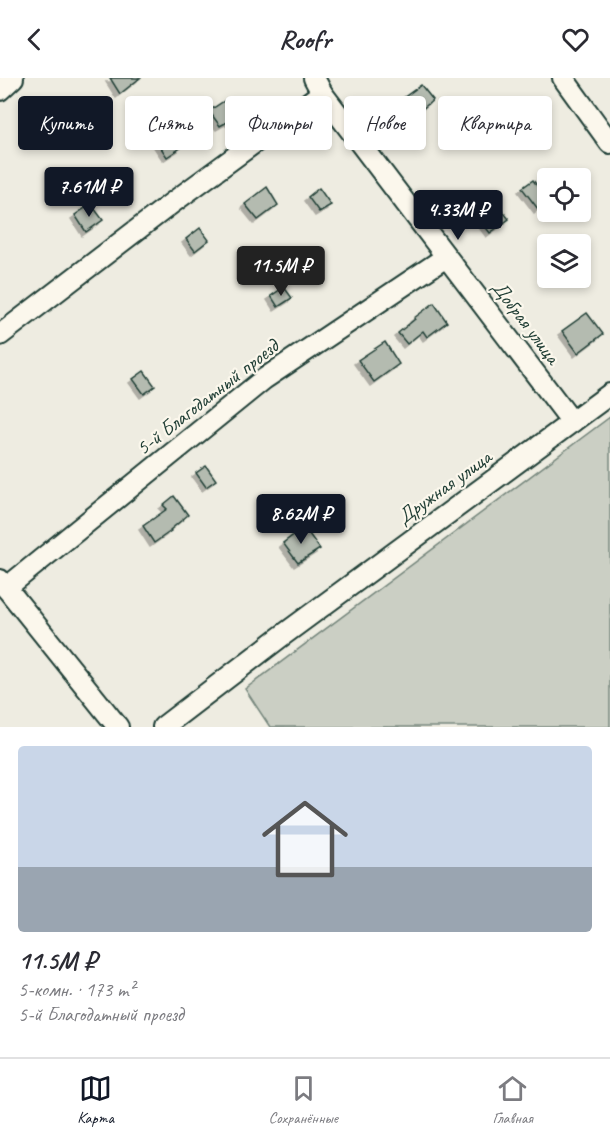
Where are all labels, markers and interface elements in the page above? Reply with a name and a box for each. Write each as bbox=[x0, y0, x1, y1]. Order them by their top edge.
text: Roofr bbox=[279, 22, 331, 56]
icon: back bbox=[18, 23, 51, 56]
icon: heart bbox=[559, 23, 592, 56]
chip: Купить bbox=[18, 96, 113, 150]
chip: Снять bbox=[125, 96, 213, 150]
chip: Фильтры bbox=[225, 96, 332, 150]
chip: Новое bbox=[344, 96, 426, 150]
chip: Квартира bbox=[438, 96, 552, 150]
pin: 7.61M ₽ bbox=[34, 167, 144, 218]
map controls bbox=[537, 168, 591, 288]
button: locate bbox=[537, 168, 591, 222]
text: 7.61M ₽ bbox=[58, 174, 120, 199]
pin: 4.33M ₽ bbox=[403, 190, 513, 241]
text: 4.33M ₽ bbox=[428, 197, 488, 222]
button: layers bbox=[537, 234, 591, 288]
pin: 11.5M ₽ bbox=[226, 246, 336, 297]
text: 11.5M ₽ bbox=[251, 253, 311, 278]
street label: Добрая улица bbox=[486, 275, 567, 371]
street label: 5-й Благодатный проезд bbox=[130, 332, 286, 461]
street label: Дружная улица bbox=[392, 443, 498, 530]
pin: 8.62M ₽ bbox=[246, 494, 356, 545]
text: 8.62M ₽ bbox=[270, 501, 332, 526]
icon: home bbox=[251, 785, 359, 893]
text: 11.5M ₽ bbox=[18, 944, 97, 977]
text: 5-комн. · 173 m² bbox=[18, 977, 135, 1002]
text: 5-й Благодатный проезд bbox=[18, 1002, 184, 1027]
tab: Карта bbox=[77, 1072, 114, 1128]
tab: Сохранённые bbox=[268, 1072, 338, 1128]
tab: Главная bbox=[493, 1072, 533, 1128]

